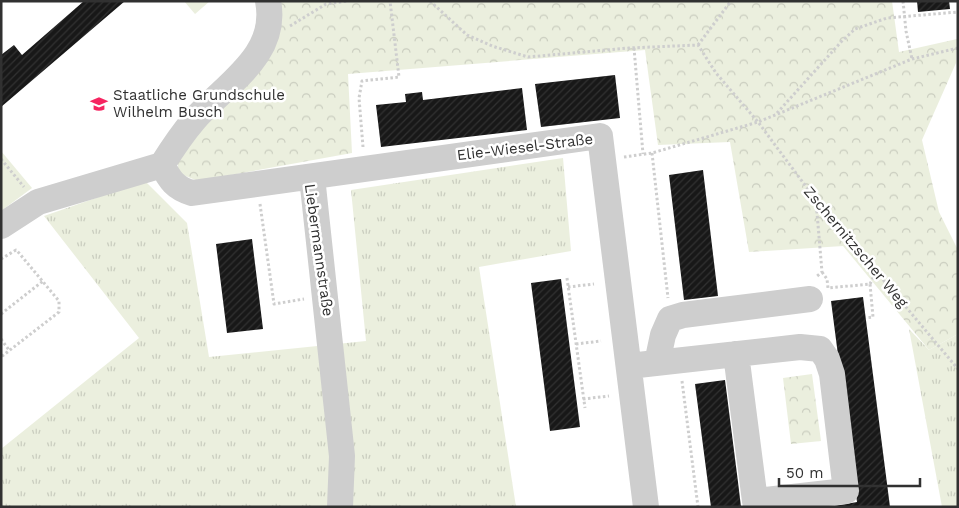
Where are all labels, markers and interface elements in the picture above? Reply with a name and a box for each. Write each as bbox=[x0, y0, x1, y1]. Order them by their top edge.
place label: Staatliche Grundschule Wilhelm Busch bbox=[113, 86, 285, 121]
school or university icon: Staatliche Grundschule Wilhelm Busch bbox=[89, 94, 109, 114]
street label: Elie-Wiesel-Straße bbox=[456, 130, 594, 164]
street label: Liebermannstraße bbox=[301, 183, 337, 317]
street label: Zschernitzscher Weg bbox=[800, 183, 912, 311]
scale bar bbox=[779, 456, 920, 488]
text: 50 m bbox=[786, 464, 823, 482]

